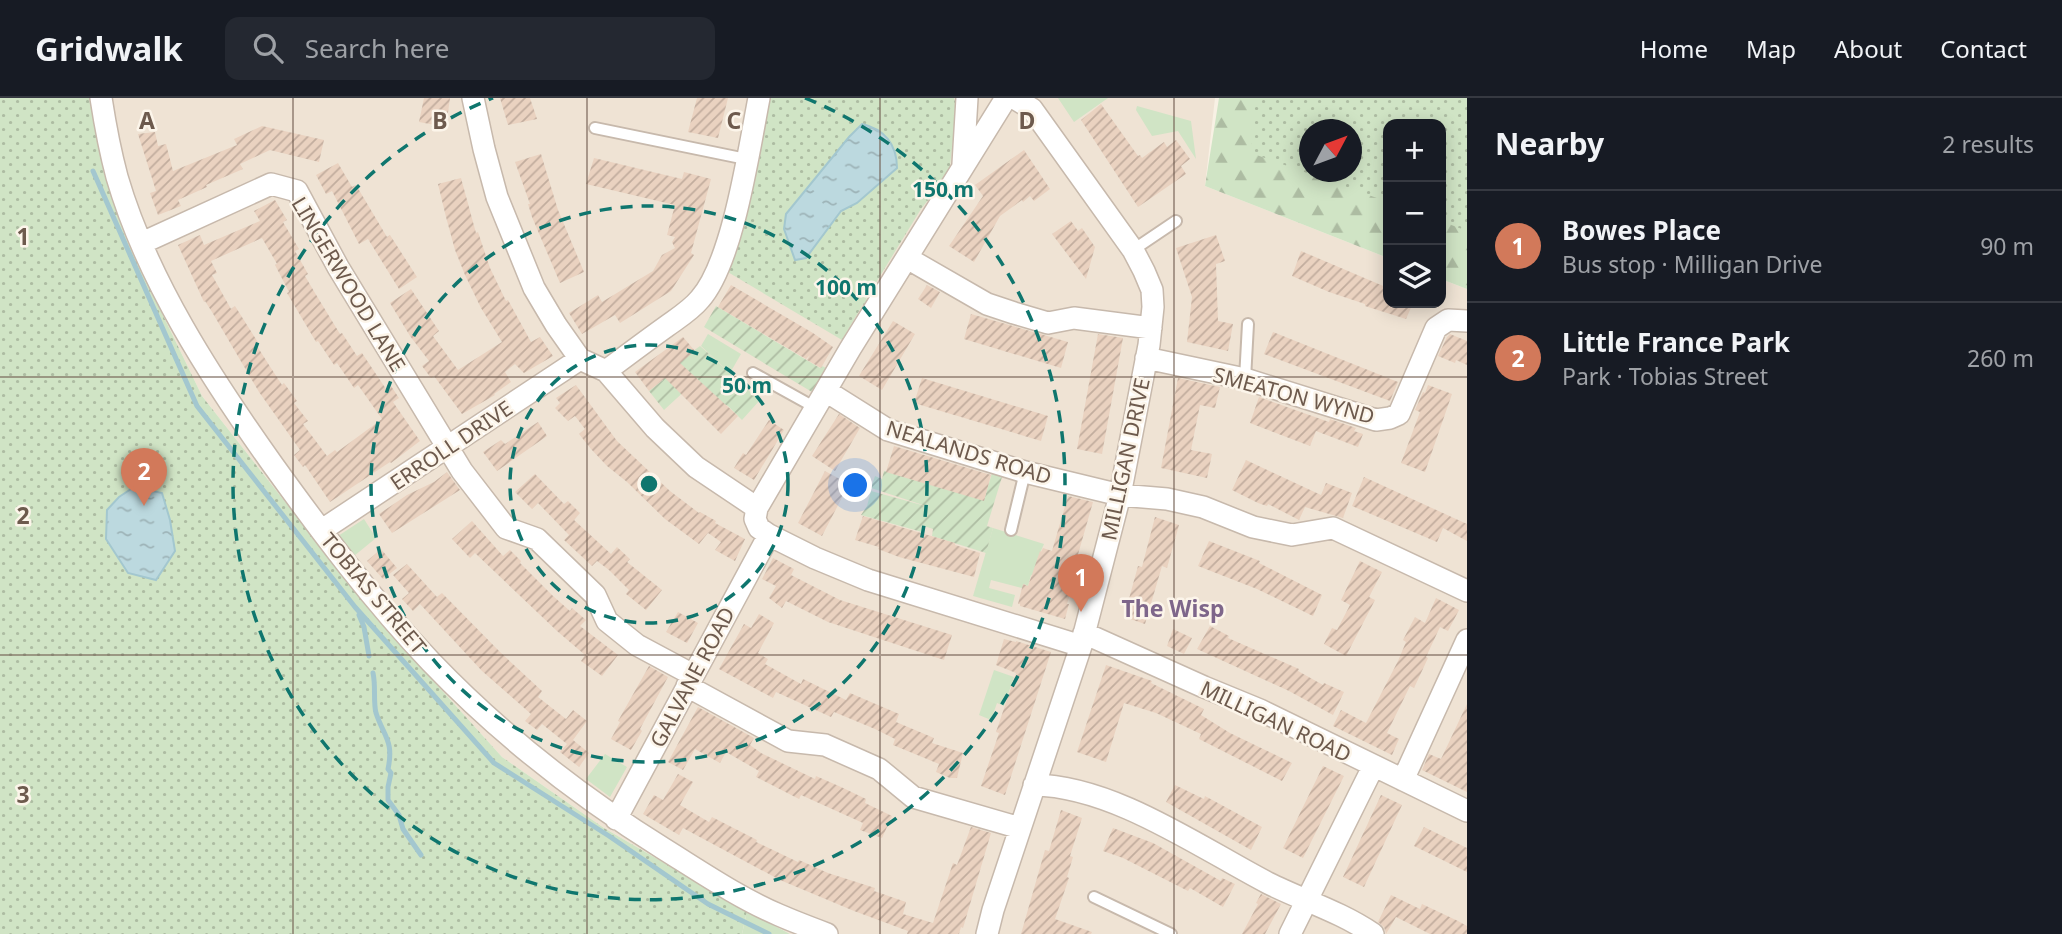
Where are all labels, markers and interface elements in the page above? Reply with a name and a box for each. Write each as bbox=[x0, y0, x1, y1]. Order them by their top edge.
search box bbox=[225, 17, 715, 80]
text: Gridwalk bbox=[35, 26, 183, 71]
icon: search bbox=[249, 29, 287, 67]
text: Search here bbox=[305, 30, 449, 66]
text: Home bbox=[1640, 32, 1708, 65]
text: Map bbox=[1746, 32, 1796, 65]
text: About bbox=[1834, 32, 1902, 65]
text: Contact bbox=[1940, 32, 2027, 65]
text: A bbox=[139, 104, 155, 136]
text: B bbox=[432, 104, 448, 136]
text: C bbox=[727, 104, 742, 136]
text: D bbox=[1019, 104, 1035, 136]
north arrow bbox=[1299, 119, 1362, 182]
map controls bbox=[1383, 119, 1446, 308]
button: + bbox=[1383, 119, 1446, 182]
text: Nearby bbox=[1495, 123, 1604, 164]
text: 2 results bbox=[1942, 128, 2034, 160]
text: 150 m bbox=[912, 175, 974, 203]
button: − bbox=[1383, 182, 1446, 245]
street label: LINGERWOOD LANE bbox=[286, 191, 412, 377]
text: Bowes Place bbox=[1562, 212, 1721, 248]
text: 1 bbox=[16, 220, 30, 252]
text: 1 bbox=[1511, 230, 1525, 262]
text: 90 m bbox=[1980, 230, 2034, 262]
button: layers bbox=[1383, 245, 1446, 308]
text: Bus stop · Milligan Drive bbox=[1562, 248, 1822, 280]
text: 100 m bbox=[815, 273, 877, 301]
text: Little France Park bbox=[1562, 324, 1790, 360]
text: 2 bbox=[1511, 342, 1525, 374]
text: 260 m bbox=[1967, 342, 2034, 374]
street label: SMEATON WYND bbox=[1210, 360, 1378, 430]
text: Park · Tobias Street bbox=[1562, 360, 1768, 392]
text: 50 m bbox=[722, 371, 772, 399]
street label: MILLIGAN DRIVE bbox=[1094, 375, 1156, 543]
street label: ERROLL DRIVE bbox=[385, 394, 517, 496]
street label: NEALANDS ROAD bbox=[883, 414, 1055, 490]
pin: 2 bbox=[121, 448, 167, 506]
your location bbox=[838, 468, 872, 502]
centre of rings bbox=[637, 472, 661, 496]
text: 2 bbox=[16, 499, 30, 531]
street label: TOBIAS STREET bbox=[315, 526, 433, 660]
pin: 1 bbox=[1058, 554, 1104, 612]
district label: The Wisp bbox=[1121, 592, 1225, 624]
street label: GALVANE ROAD bbox=[643, 602, 741, 752]
street label: MILLIGAN ROAD bbox=[1196, 674, 1356, 768]
text: 3 bbox=[16, 778, 30, 810]

